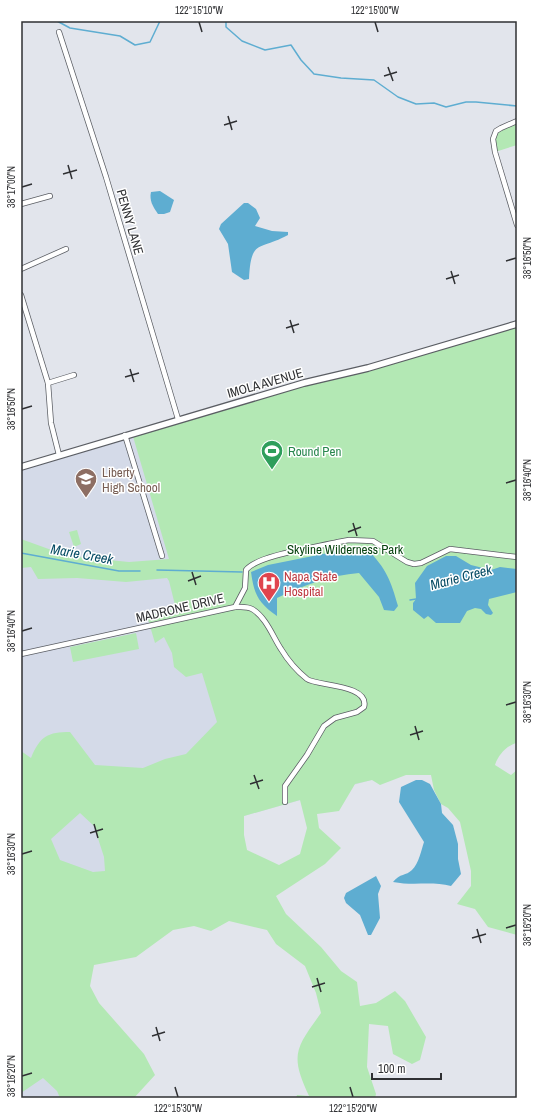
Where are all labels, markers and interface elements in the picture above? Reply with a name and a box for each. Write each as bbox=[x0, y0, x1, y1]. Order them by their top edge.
text: 122°15'10"W bbox=[175, 4, 223, 17]
text: 122°15'00"W bbox=[351, 4, 399, 17]
text: 38°17'00"N bbox=[5, 166, 18, 208]
street label: PENNY LANE bbox=[113, 187, 147, 257]
text: 38°16'50"N bbox=[521, 237, 534, 279]
street label: IMOLA AVENUE bbox=[225, 364, 305, 402]
text: 38°16'50"N bbox=[5, 388, 18, 430]
sports icon: Round Pen bbox=[259, 438, 285, 471]
place label: Round Pen bbox=[288, 443, 341, 460]
text: 38°16'40"N bbox=[521, 459, 534, 501]
place label: Liberty High School bbox=[102, 464, 160, 496]
school or university icon: Liberty High School bbox=[73, 466, 99, 499]
water label: Marie Creek bbox=[49, 540, 116, 569]
park label: Skyline Wilderness Park bbox=[287, 541, 404, 558]
water label: Marie Creek bbox=[428, 560, 495, 594]
place label: Napa State Hospital bbox=[284, 568, 337, 600]
hospital icon: Napa State Hospital bbox=[256, 570, 282, 603]
street label: MADRONE DRIVE bbox=[134, 590, 226, 626]
text: 38°16'40"N bbox=[5, 610, 18, 652]
text: 38°16'30"N bbox=[521, 681, 534, 723]
text: 38°16'30"N bbox=[5, 833, 18, 875]
text: 38°16'20"N bbox=[521, 904, 534, 946]
text: 38°16'20"N bbox=[5, 1055, 18, 1097]
scale bar bbox=[372, 1055, 441, 1081]
text: 100 m bbox=[378, 1061, 405, 1077]
text: 122°15'30"W bbox=[154, 1102, 202, 1115]
text: 122°15'20"W bbox=[329, 1102, 377, 1115]

